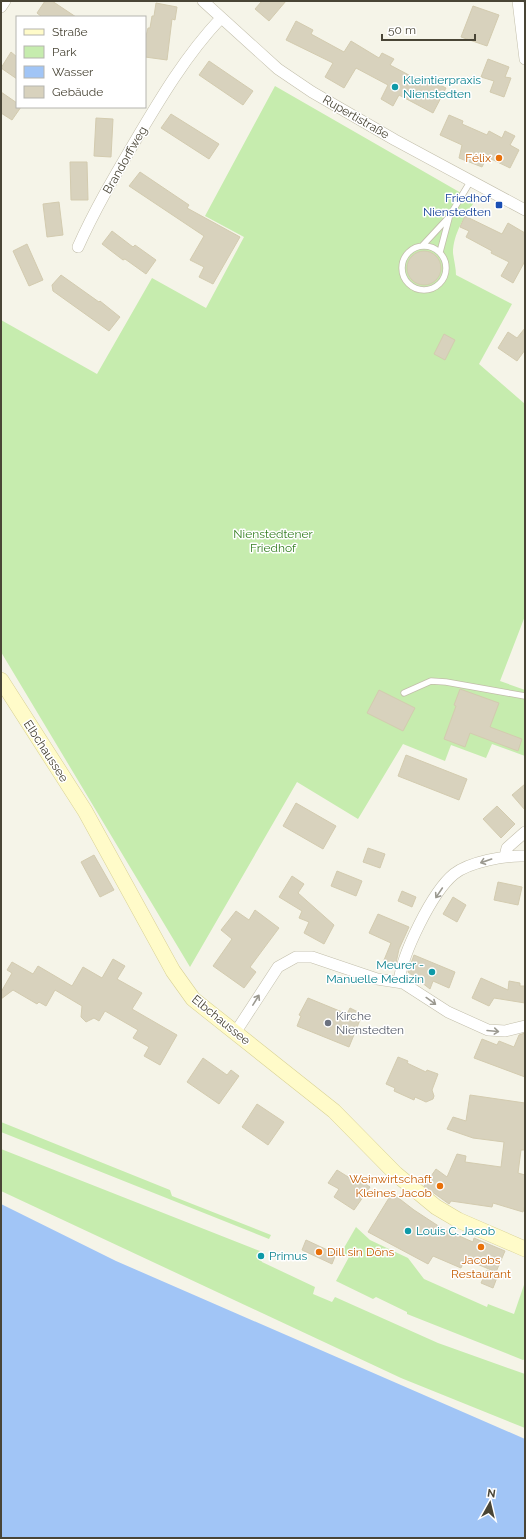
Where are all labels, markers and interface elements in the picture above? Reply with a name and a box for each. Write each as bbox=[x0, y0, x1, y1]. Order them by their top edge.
legend bbox=[16, 16, 146, 108]
scale bar bbox=[382, 16, 475, 42]
text: 50 m bbox=[388, 23, 416, 37]
text: Straße bbox=[52, 25, 88, 39]
text: Park bbox=[52, 45, 77, 59]
text: Wasser bbox=[52, 65, 94, 79]
place label: Kleintierpraxis Nienstedten bbox=[403, 73, 481, 101]
marker: Kleintierpraxis Nienstedten bbox=[390, 82, 400, 92]
text: Gebäude bbox=[52, 85, 103, 99]
street label: Rupertistraße bbox=[320, 92, 392, 142]
street label: Brandorffweg bbox=[100, 124, 150, 196]
place label: Félix bbox=[465, 151, 491, 165]
marker: Félix bbox=[494, 153, 504, 163]
place label: Friedhof Nienstedten bbox=[423, 191, 492, 219]
marker: Friedhof Nienstedten bbox=[494, 200, 504, 210]
park label: Nienstedtener Friedhof bbox=[233, 527, 313, 555]
street label: Elbchaussee bbox=[21, 717, 71, 785]
one-way arrow bbox=[481, 858, 493, 866]
one-way arrow bbox=[435, 887, 443, 898]
place label: Meurer - Manuelle Medizin bbox=[326, 958, 424, 986]
marker: Meurer - Manuelle Medizin bbox=[427, 967, 437, 977]
street label: Elbchaussee bbox=[189, 992, 253, 1048]
one-way arrow bbox=[253, 994, 261, 1006]
one-way arrow bbox=[425, 997, 436, 1005]
place label: Kirche Nienstedten bbox=[336, 1009, 404, 1037]
marker: Kirche Nienstedten bbox=[323, 1018, 333, 1028]
one-way arrow bbox=[486, 1027, 499, 1034]
place label: Weinwirtschaft Kleines Jacob bbox=[349, 1172, 432, 1200]
marker: Weinwirtschaft Kleines Jacob bbox=[435, 1181, 445, 1191]
place label: Louis C. Jacob bbox=[416, 1224, 495, 1238]
marker: Louis C. Jacob bbox=[403, 1226, 413, 1236]
marker: Jacobs Restaurant bbox=[476, 1242, 486, 1252]
place label: Dill sin Döns bbox=[327, 1245, 395, 1259]
marker: Dill sin Döns bbox=[314, 1247, 324, 1257]
place label: Primus bbox=[269, 1249, 307, 1263]
marker: Primus bbox=[256, 1251, 266, 1261]
place label: Jacobs Restaurant bbox=[451, 1253, 511, 1281]
north arrow bbox=[470, 1483, 510, 1523]
text: N bbox=[486, 1487, 496, 1501]

